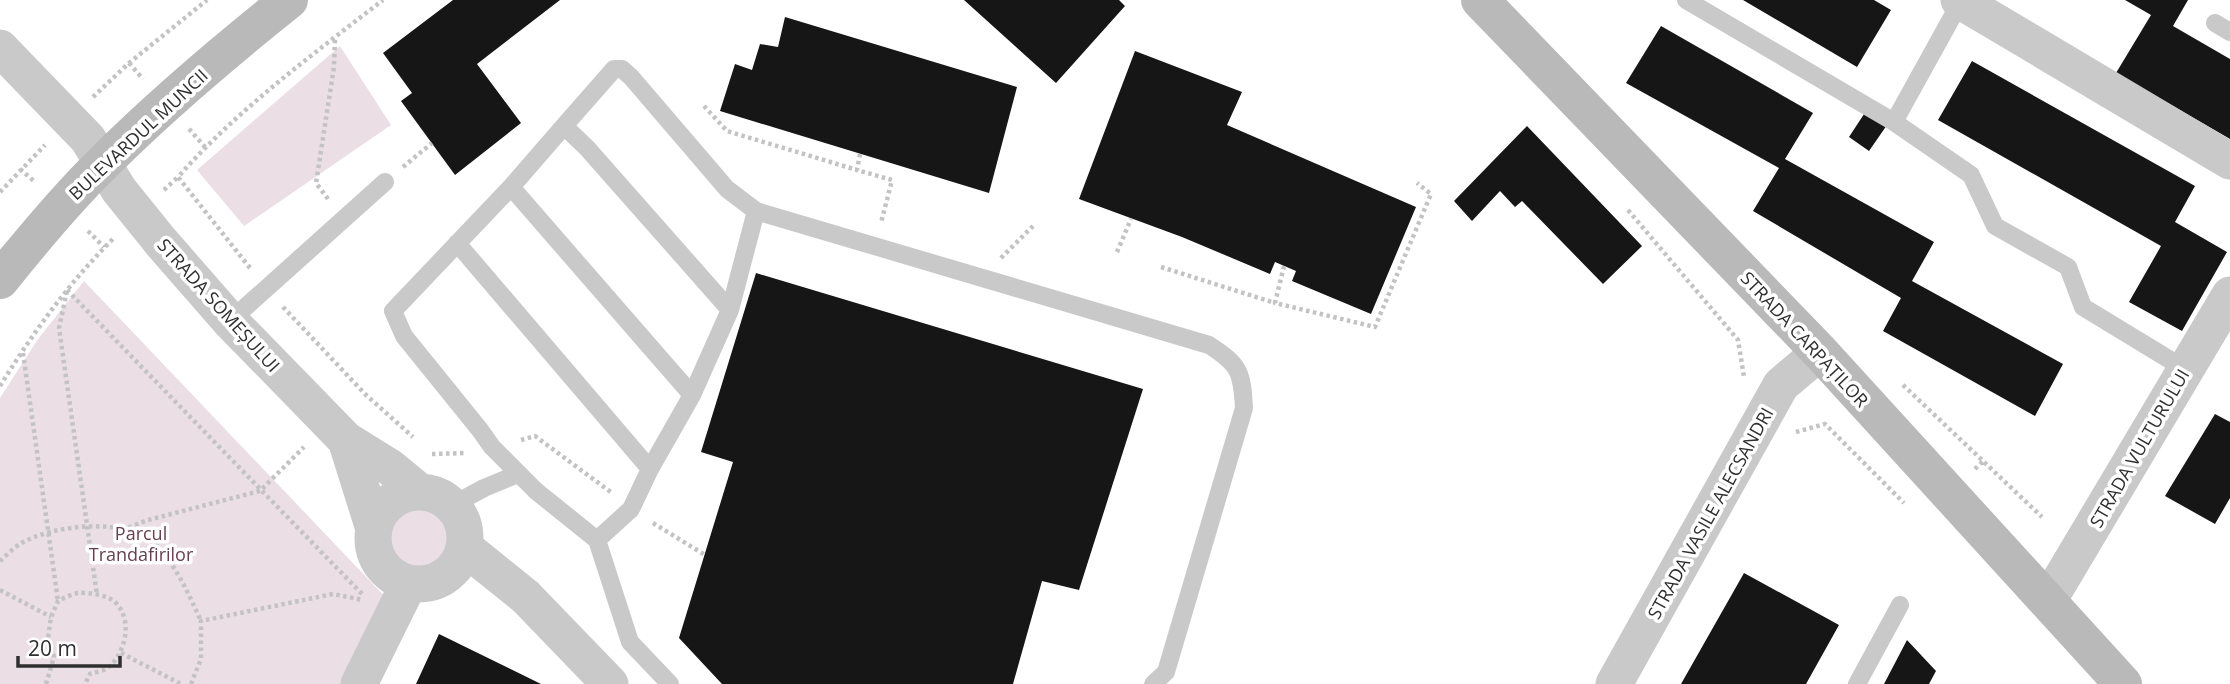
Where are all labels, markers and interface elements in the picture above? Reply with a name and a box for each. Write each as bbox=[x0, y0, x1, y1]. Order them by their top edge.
street label: BULEVARDUL MUNCII bbox=[63, 63, 213, 205]
street label: STRADA SOMEȘULUI bbox=[153, 233, 285, 377]
street label: STRADA CARPAȚILOR bbox=[1736, 266, 1874, 412]
street label: STRADA VULTURULUI bbox=[2084, 364, 2194, 532]
street label: STRADA VASILE ALECSANDRI bbox=[1642, 403, 1778, 623]
park label: Parcul Trandafirilor bbox=[89, 521, 194, 566]
scale bar bbox=[18, 624, 119, 668]
text: 20 m bbox=[28, 634, 77, 662]

